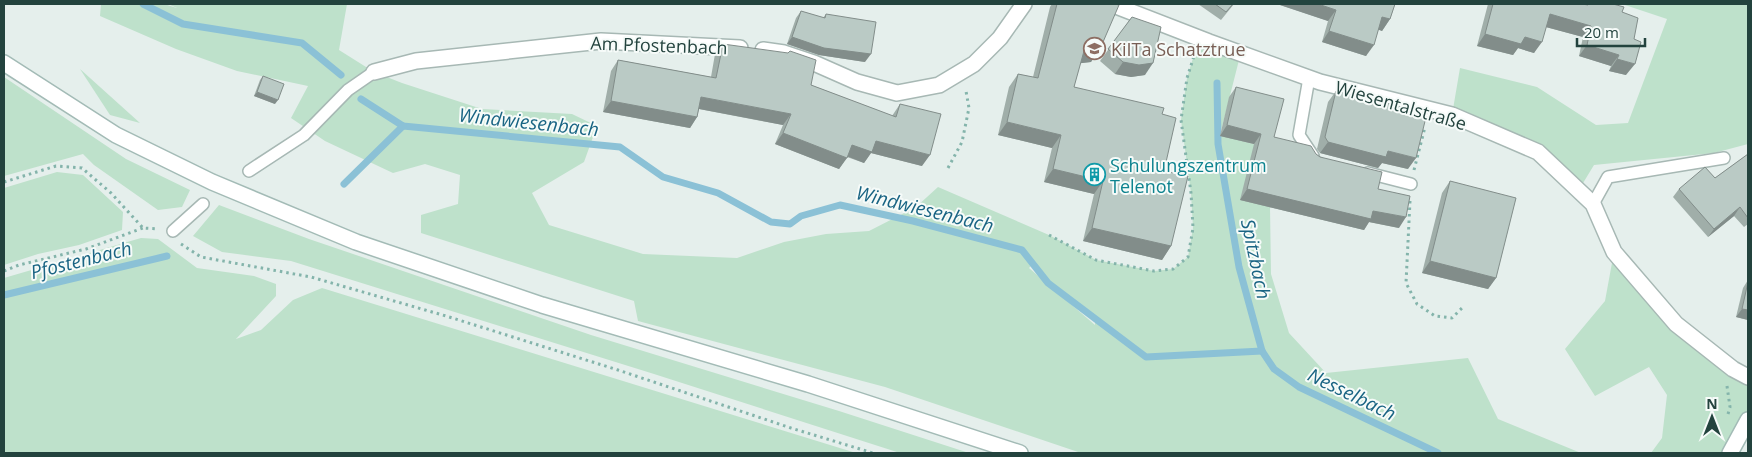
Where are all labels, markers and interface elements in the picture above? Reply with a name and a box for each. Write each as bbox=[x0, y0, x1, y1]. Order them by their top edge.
scale bar bbox=[1577, 15, 1644, 47]
text: 20 m bbox=[1584, 22, 1619, 42]
street label: Am Pfostenbach bbox=[590, 31, 728, 59]
school or university icon: KiITa Schatztrue bbox=[1083, 37, 1107, 61]
place label: KiITa Schatztrue bbox=[1111, 37, 1246, 61]
street label: Wiesentalstraße bbox=[1333, 75, 1469, 135]
water label: Windwiesenbach bbox=[458, 102, 600, 142]
place label: Schulungszentrum Telenot bbox=[1110, 153, 1267, 198]
building icon: Schulungszentrum Telenot bbox=[1082, 163, 1106, 187]
water label: Windwiesenbach bbox=[854, 179, 996, 239]
water label: Spitzbach bbox=[1235, 217, 1277, 301]
water label: Pfostenbach bbox=[28, 235, 134, 285]
water label: Nesselbach bbox=[1304, 362, 1400, 426]
north arrow bbox=[1687, 392, 1737, 442]
text: N bbox=[1706, 394, 1718, 413]

